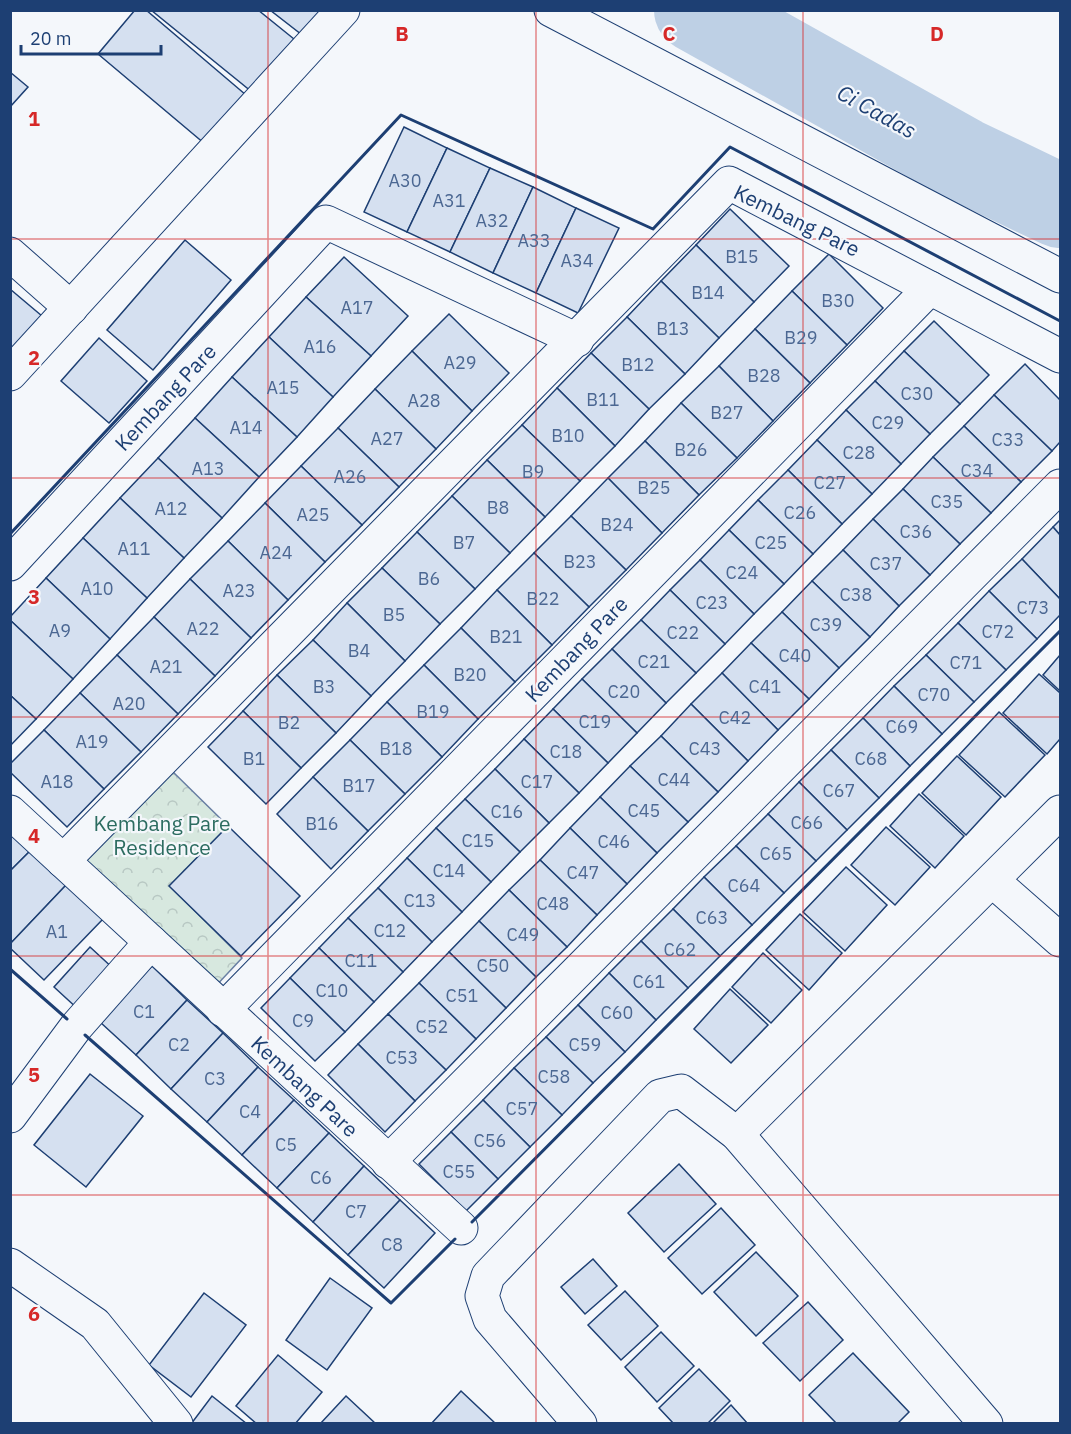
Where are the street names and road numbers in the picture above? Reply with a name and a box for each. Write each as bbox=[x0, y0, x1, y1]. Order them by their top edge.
street label: Kembang Pare bbox=[729, 177, 865, 263]
street label: Kembang Pare bbox=[108, 337, 222, 457]
street label: Kembang Pare bbox=[518, 590, 634, 708]
street label: Kembang Pare bbox=[245, 1029, 365, 1143]

